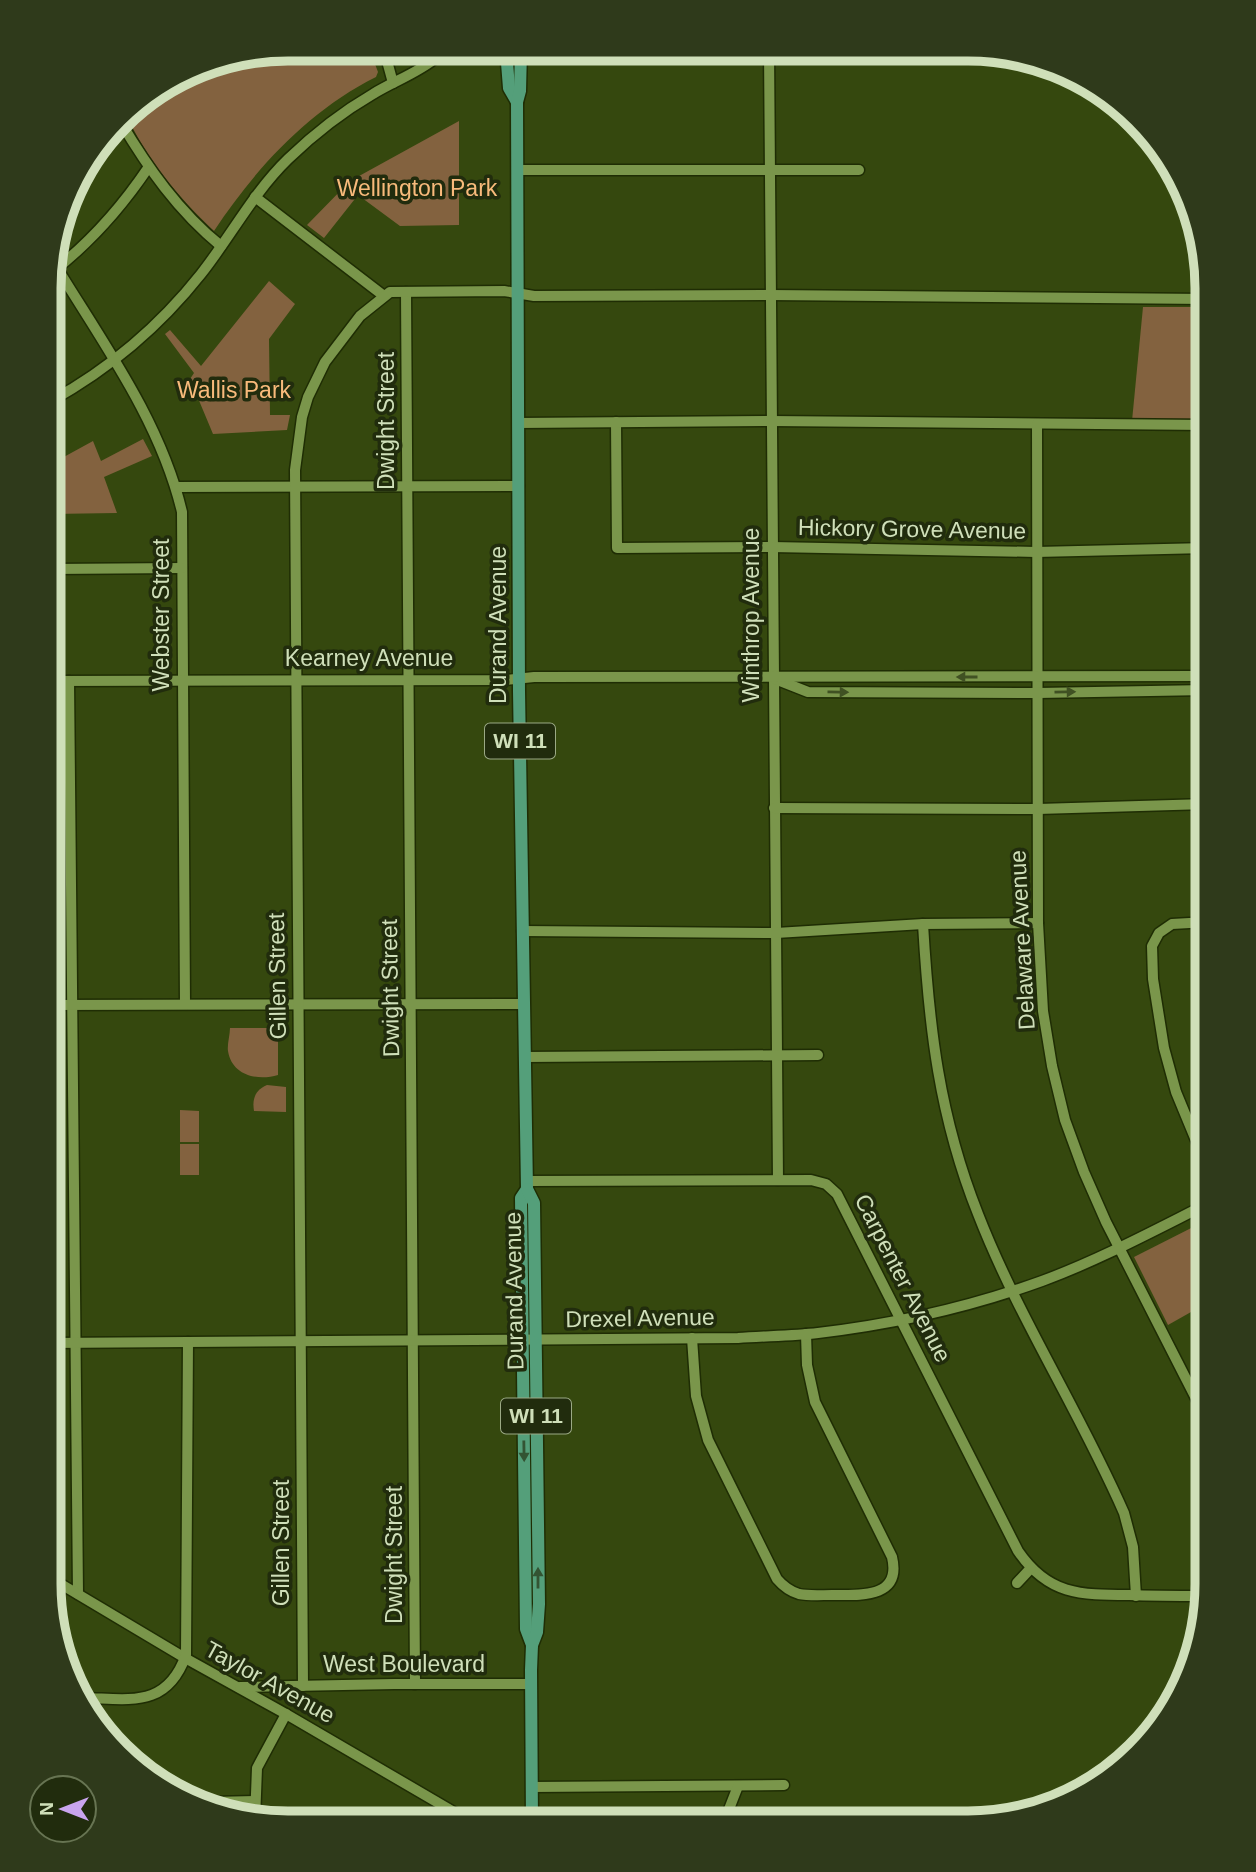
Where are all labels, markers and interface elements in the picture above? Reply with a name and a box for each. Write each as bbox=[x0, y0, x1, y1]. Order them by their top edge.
park label: Wellington Park bbox=[337, 175, 498, 201]
street label: Dwight Street bbox=[373, 351, 399, 490]
park label: Wallis Park bbox=[177, 377, 292, 403]
street label: Hickory Grove Avenue bbox=[798, 514, 1026, 544]
street label: Winthrop Avenue bbox=[738, 528, 764, 702]
street label: Webster Street bbox=[148, 538, 174, 691]
street label: Durand Avenue bbox=[485, 546, 511, 704]
street label: Kearney Avenue bbox=[285, 645, 453, 671]
one-way arrow bbox=[956, 671, 978, 683]
one-way arrow bbox=[827, 686, 849, 698]
one-way arrow bbox=[1054, 687, 1076, 698]
road number: WI 11 bbox=[485, 724, 555, 758]
street label: Delaware Avenue bbox=[1004, 850, 1040, 1030]
street label: Gillen Street bbox=[263, 912, 291, 1039]
street label: Dwight Street bbox=[376, 918, 404, 1057]
street label: Carpenter Avenue bbox=[849, 1190, 957, 1366]
street label: Durand Avenue bbox=[500, 1212, 528, 1370]
street label: Drexel Avenue bbox=[565, 1304, 715, 1332]
road number: WI 11 bbox=[501, 1398, 571, 1434]
one-way arrow bbox=[518, 1441, 530, 1463]
street label: Gillen Street bbox=[268, 1479, 294, 1606]
street label: Dwight Street bbox=[381, 1485, 407, 1624]
one-way arrow bbox=[533, 1567, 544, 1589]
street label: Taylor Avenue bbox=[201, 1636, 339, 1728]
street label: West Boulevard bbox=[323, 1651, 485, 1677]
north arrow bbox=[28, 1774, 98, 1844]
text: N bbox=[36, 1802, 57, 1816]

